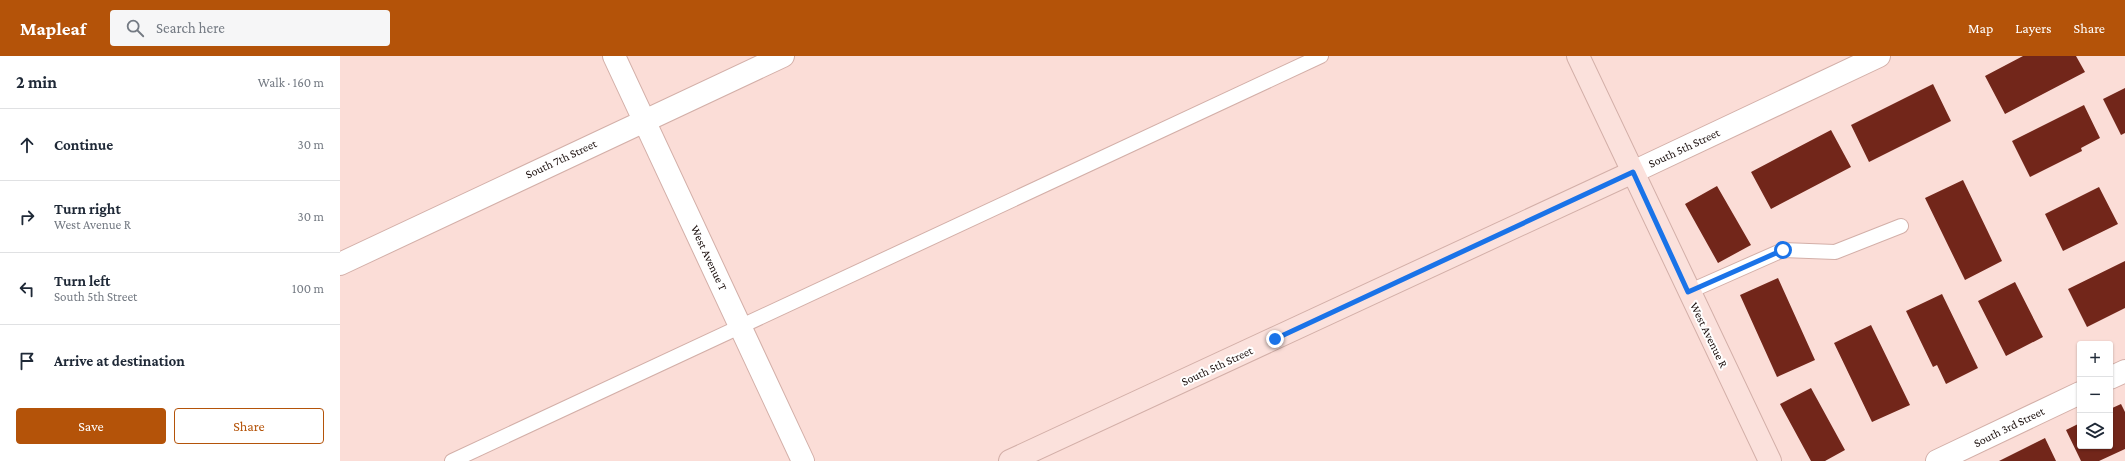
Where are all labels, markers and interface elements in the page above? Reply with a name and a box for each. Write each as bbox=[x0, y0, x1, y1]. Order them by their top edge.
search box bbox=[110, 10, 390, 46]
icon: search bbox=[124, 17, 146, 39]
text: Mapleaf bbox=[20, 18, 86, 39]
text: Search here bbox=[156, 20, 225, 36]
text: Map bbox=[1968, 20, 1993, 36]
text: Layers bbox=[2015, 20, 2052, 36]
text: Share bbox=[2074, 20, 2105, 36]
text: 2 min bbox=[16, 73, 57, 92]
text: Walk · 160 m bbox=[258, 75, 324, 90]
street label: South 5th Street bbox=[1646, 125, 1723, 171]
icon: ahead bbox=[16, 134, 38, 156]
street label: South 7th Street bbox=[523, 136, 600, 182]
text: Continue bbox=[54, 137, 113, 153]
text: 30 m bbox=[298, 137, 324, 152]
text: Turn right bbox=[54, 201, 121, 217]
icon: right bbox=[16, 206, 38, 228]
text: 30 m bbox=[298, 209, 324, 224]
text: West Avenue R bbox=[54, 217, 131, 232]
street label: West Avenue T bbox=[688, 223, 731, 293]
route start bbox=[1774, 241, 1792, 259]
text: Turn left bbox=[54, 273, 110, 289]
icon: left bbox=[16, 278, 38, 300]
text: 100 m bbox=[292, 281, 324, 296]
text: South 5th Street bbox=[54, 289, 137, 304]
street label: West Avenue R bbox=[1687, 300, 1731, 370]
route end bbox=[1266, 330, 1284, 348]
map controls bbox=[2077, 341, 2113, 449]
button: + bbox=[2077, 341, 2113, 377]
street label: South 5th Street bbox=[1179, 343, 1256, 389]
icon: arrive bbox=[16, 350, 38, 372]
text: Arrive at destination bbox=[54, 353, 185, 369]
button: − bbox=[2077, 377, 2113, 413]
street label: South 3rd Street bbox=[1971, 403, 2048, 450]
button: Save bbox=[16, 408, 166, 444]
button: Share bbox=[174, 408, 324, 444]
button: layers bbox=[2077, 413, 2113, 449]

